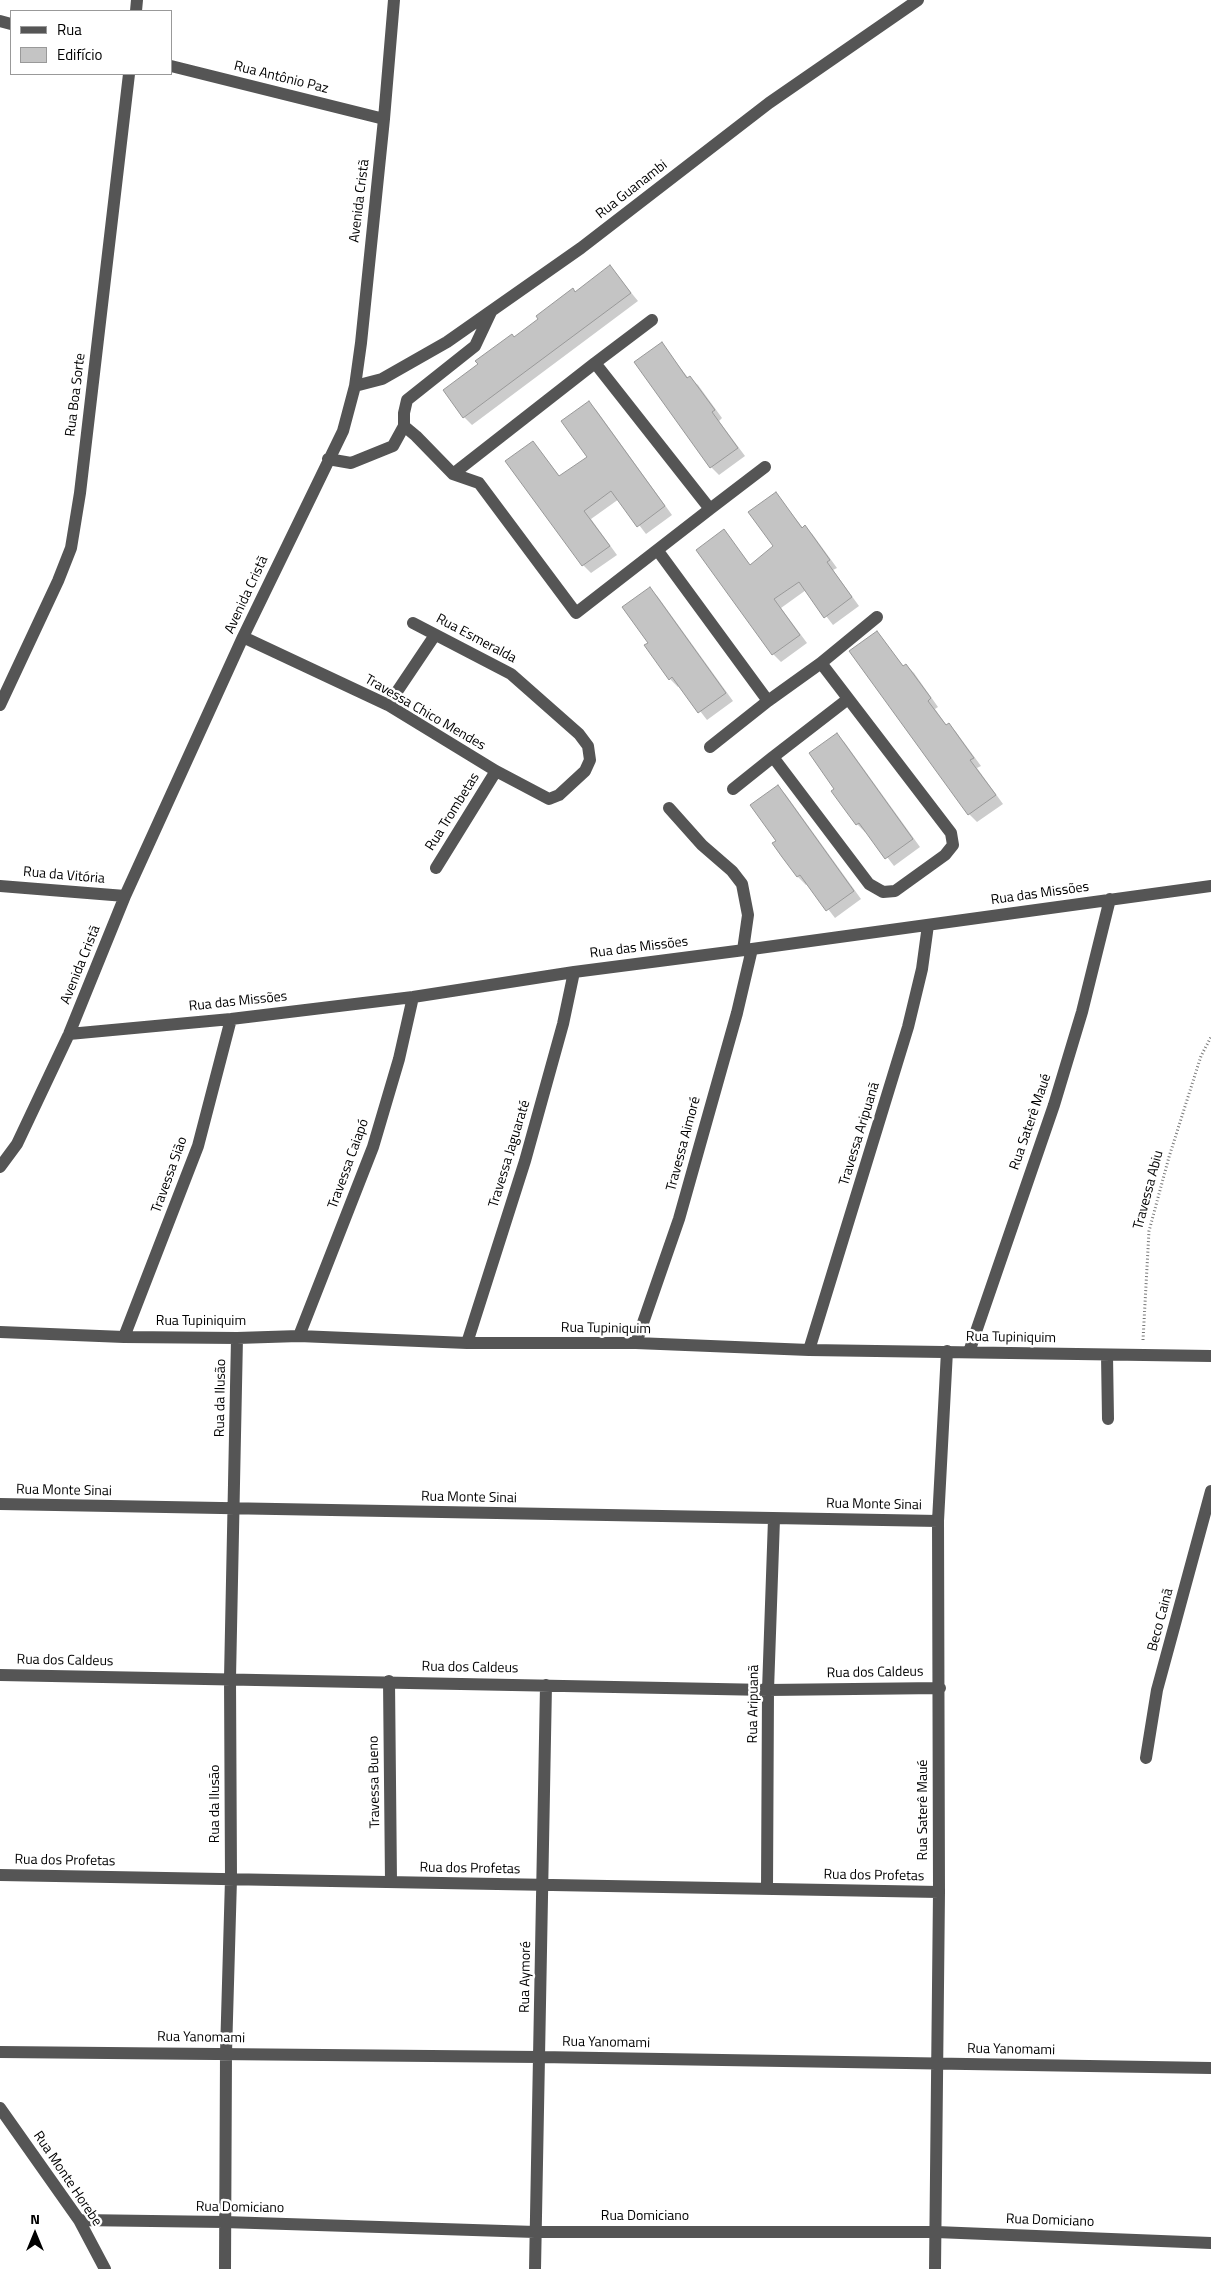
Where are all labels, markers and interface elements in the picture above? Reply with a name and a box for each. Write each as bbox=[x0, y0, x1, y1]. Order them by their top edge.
legend bbox=[10, 10, 172, 75]
text: Rua bbox=[57, 18, 82, 41]
text: Edifício bbox=[57, 43, 102, 66]
street label: Rua Antônio Paz bbox=[232, 58, 330, 98]
street label: Rua Guanambi bbox=[593, 157, 671, 223]
street label: Avenida Cristã bbox=[347, 158, 373, 244]
street label: Rua Boa Sorte bbox=[63, 352, 89, 438]
street label: Avenida Cristã bbox=[222, 553, 272, 637]
street label: Rua Esmeralda bbox=[433, 611, 519, 667]
street label: Travessa Chico Mendes bbox=[362, 672, 488, 754]
street label: Rua Trombetas bbox=[422, 770, 484, 854]
street label: Rua da Vitória bbox=[22, 864, 106, 888]
street label: Rua das Missões bbox=[990, 879, 1090, 909]
street label: Avenida Cristã bbox=[58, 923, 104, 1007]
street label: Rua das Missões bbox=[589, 934, 689, 962]
street label: Rua das Missões bbox=[188, 988, 288, 1016]
street label: Rua Saterê Maué bbox=[1007, 1072, 1055, 1172]
street label: Travessa Aripuanã bbox=[836, 1080, 884, 1188]
street label: Travessa Aimoré bbox=[663, 1095, 705, 1193]
street label: Travessa Jaguaraté bbox=[486, 1098, 534, 1210]
street label: Travessa Caiapó bbox=[325, 1117, 373, 1211]
street label: Travessa Sião bbox=[148, 1135, 192, 1215]
street label: Travessa Abiu bbox=[1130, 1149, 1168, 1231]
street label: Rua Tupiniquim bbox=[156, 1314, 246, 1330]
street label: Rua Tupiniquim bbox=[561, 1320, 651, 1338]
street label: Rua Tupiniquim bbox=[966, 1329, 1056, 1347]
street label: Rua da Ilusão bbox=[212, 1359, 230, 1437]
street label: Rua Monte Sinai bbox=[16, 1482, 112, 1500]
street label: Rua Monte Sinai bbox=[421, 1489, 517, 1507]
street label: Rua Monte Sinai bbox=[826, 1496, 922, 1514]
street label: Beco Cainã bbox=[1145, 1587, 1177, 1653]
street label: Rua dos Caldeus bbox=[16, 1652, 114, 1670]
street label: Rua dos Caldeus bbox=[421, 1659, 519, 1677]
street label: Rua Aripuanã bbox=[745, 1664, 763, 1744]
street label: Rua dos Caldeus bbox=[826, 1664, 924, 1682]
street label: Travessa Bueno bbox=[366, 1735, 384, 1829]
street label: Rua Saterê Maué bbox=[916, 1760, 932, 1860]
street label: Rua da Ilusão bbox=[208, 1765, 224, 1843]
street label: Rua dos Profetas bbox=[14, 1852, 116, 1870]
street label: Rua dos Profetas bbox=[419, 1860, 521, 1878]
street label: Rua dos Profetas bbox=[823, 1867, 925, 1885]
street label: Rua Aymoré bbox=[517, 1941, 535, 2013]
street label: Rua Yanomami bbox=[157, 2029, 245, 2047]
street label: Rua Yanomami bbox=[562, 2034, 650, 2052]
street label: Rua Yanomami bbox=[967, 2041, 1055, 2059]
street label: Rua Monte Horebe bbox=[29, 2128, 105, 2230]
street label: Rua Domiciano bbox=[196, 2199, 284, 2217]
text: N bbox=[30, 2208, 40, 2229]
north arrow bbox=[10, 2209, 60, 2259]
street label: Rua Domiciano bbox=[601, 2209, 689, 2225]
street label: Rua Domiciano bbox=[1006, 2211, 1094, 2231]

